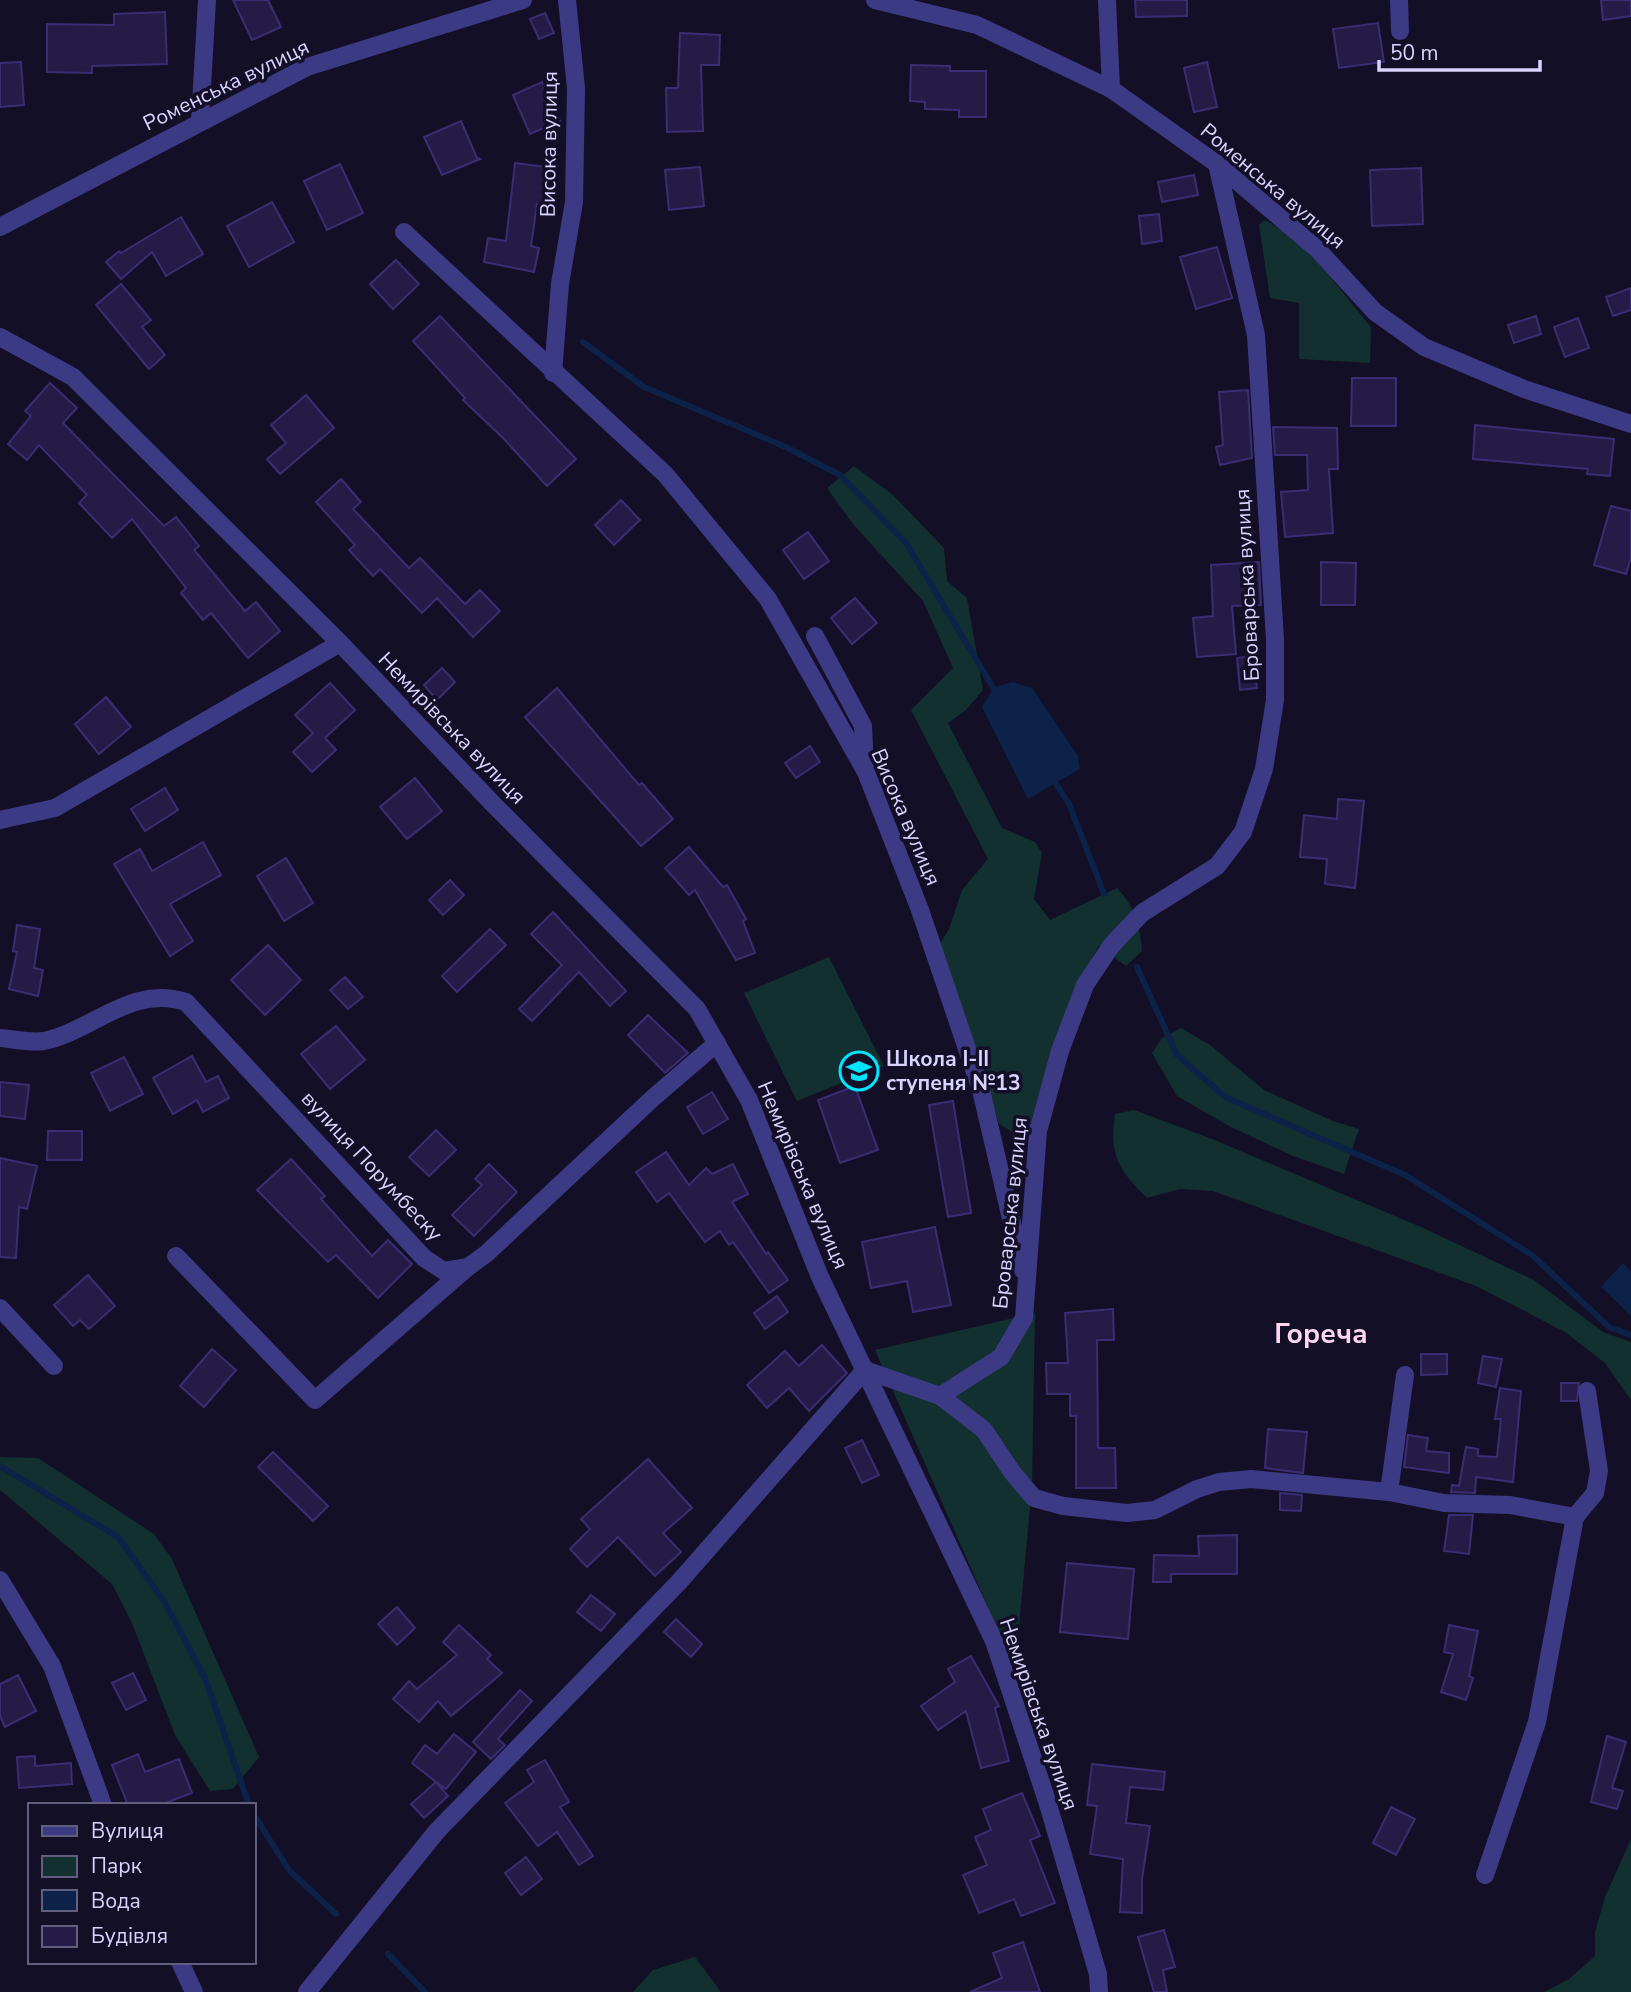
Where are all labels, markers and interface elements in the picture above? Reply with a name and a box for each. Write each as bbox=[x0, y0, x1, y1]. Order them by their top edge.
scale bar bbox=[1379, 28, 1540, 72]
street label: Роменська вулиця bbox=[138, 33, 314, 137]
text: 50 m bbox=[1390, 39, 1439, 67]
street label: Висока вулиця bbox=[534, 71, 564, 217]
street label: Роменська вулиця bbox=[1195, 117, 1351, 255]
street label: Броварська вулиця bbox=[1228, 488, 1266, 682]
street label: Немирівська вулиця bbox=[372, 646, 532, 810]
street label: Висока вулиця bbox=[865, 744, 947, 890]
place label: Школа I-II ступеня №13 bbox=[886, 1045, 1021, 1097]
school or university icon: Школа I-II ступеня №13 bbox=[838, 1050, 880, 1092]
street label: Немирівська вулиця bbox=[751, 1077, 855, 1273]
street label: вулиця Порумбеску bbox=[295, 1085, 449, 1247]
street label: Броварська вулиця bbox=[986, 1116, 1034, 1310]
district label: Гореча bbox=[1274, 1315, 1368, 1353]
street label: Немирівська вулиця bbox=[993, 1614, 1085, 1814]
legend bbox=[28, 1803, 256, 1964]
text: Вулиця bbox=[91, 1817, 164, 1845]
text: Парк bbox=[91, 1852, 143, 1880]
text: Вода bbox=[91, 1887, 141, 1915]
text: Будівля bbox=[91, 1922, 168, 1950]

